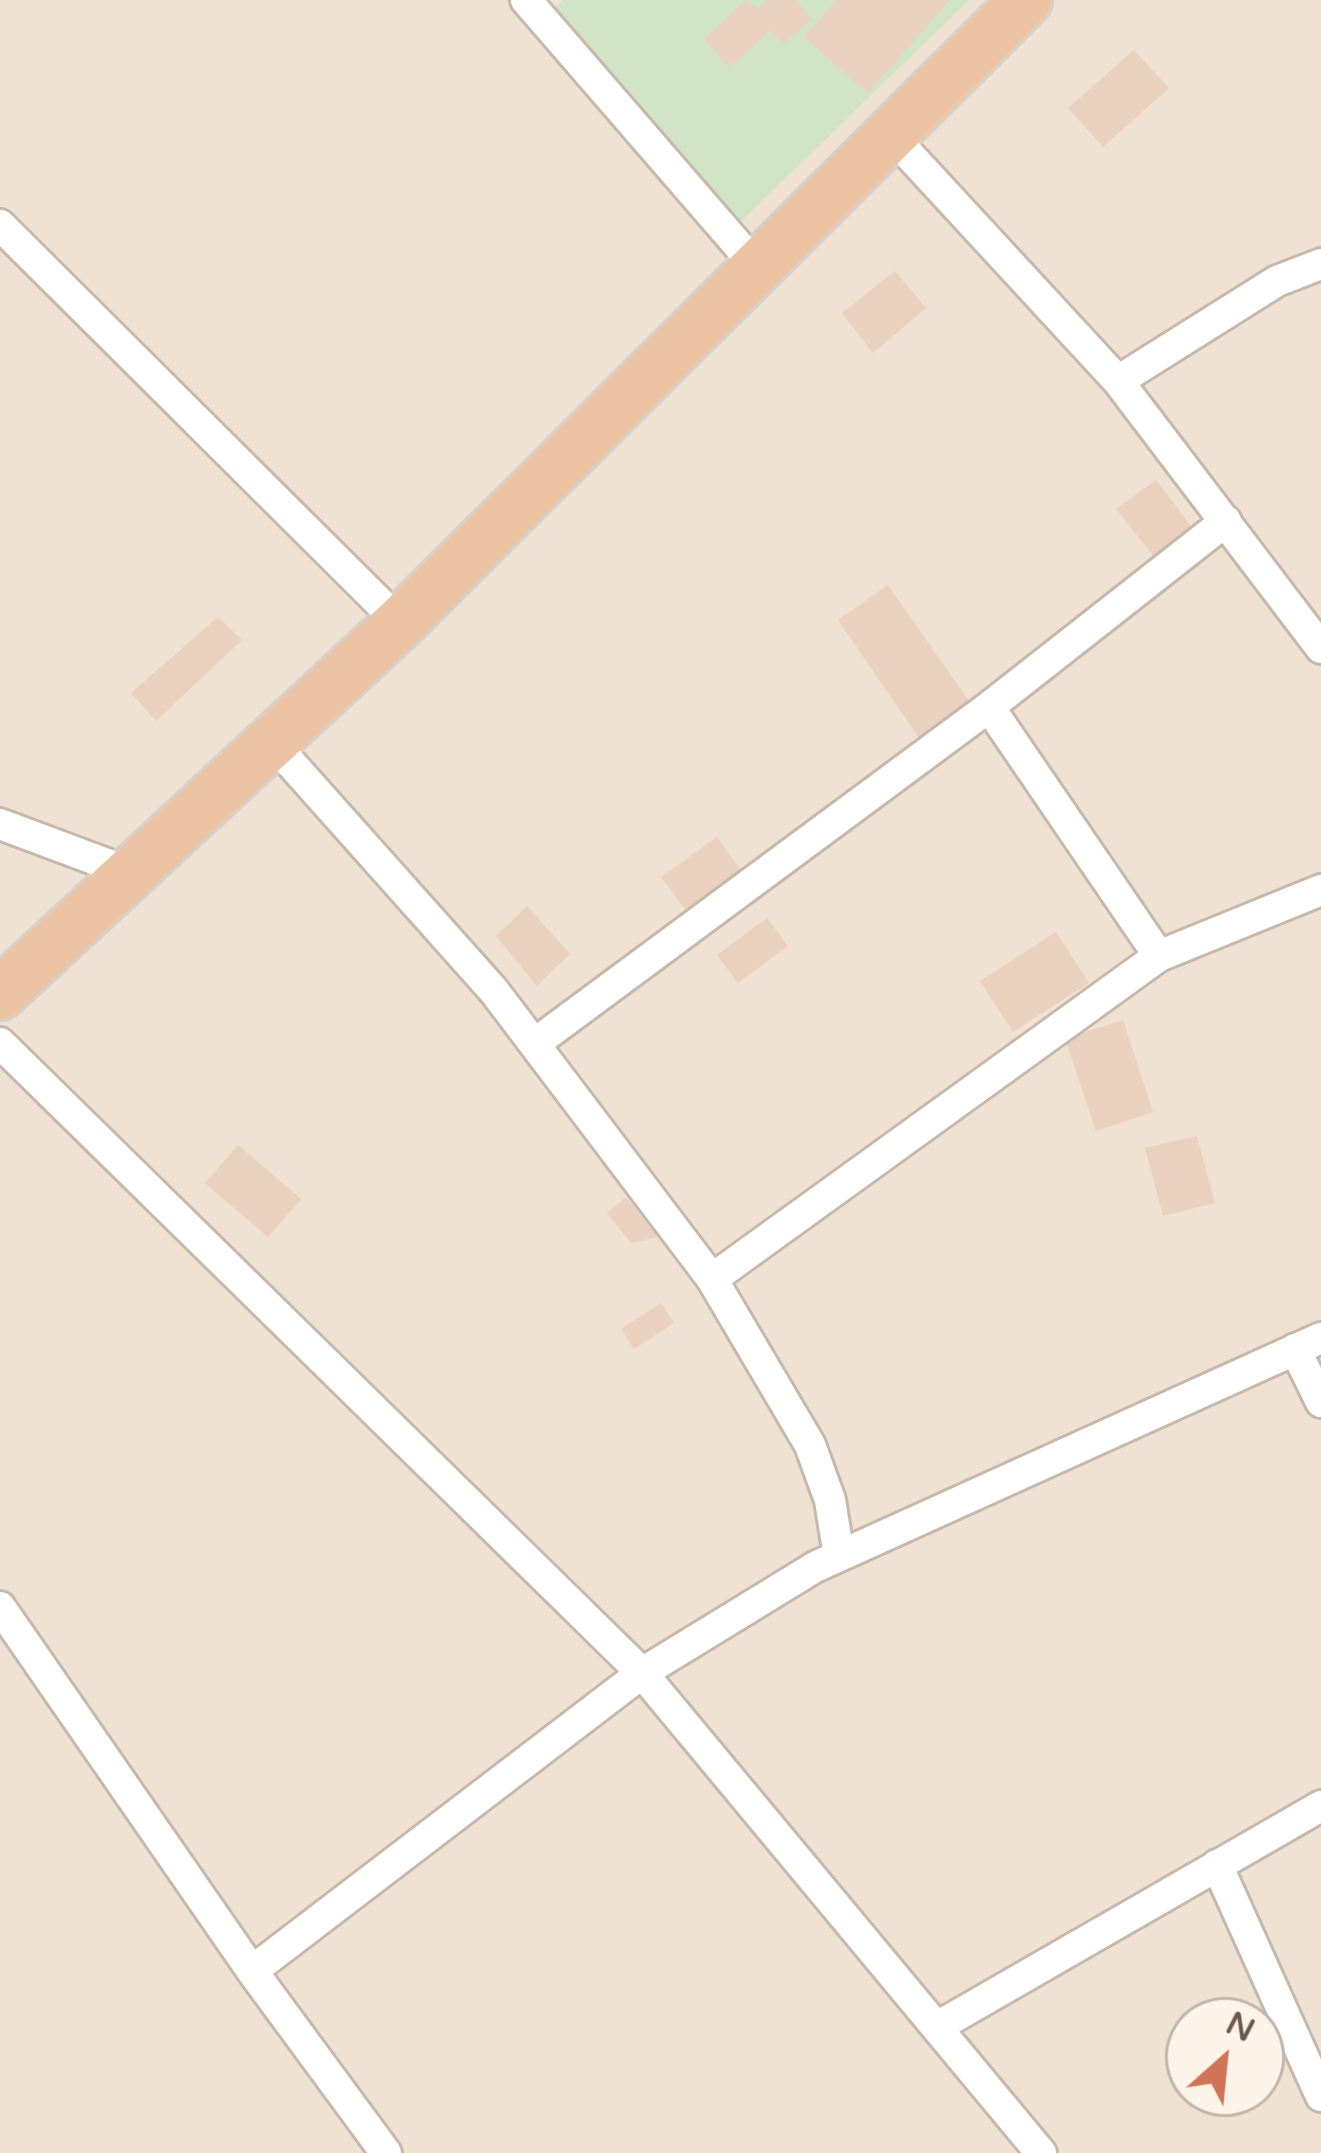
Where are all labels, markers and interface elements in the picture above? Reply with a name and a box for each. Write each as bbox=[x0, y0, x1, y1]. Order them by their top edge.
north arrow bbox=[1165, 1997, 1285, 2117]
text: N bbox=[1220, 2004, 1261, 2051]

